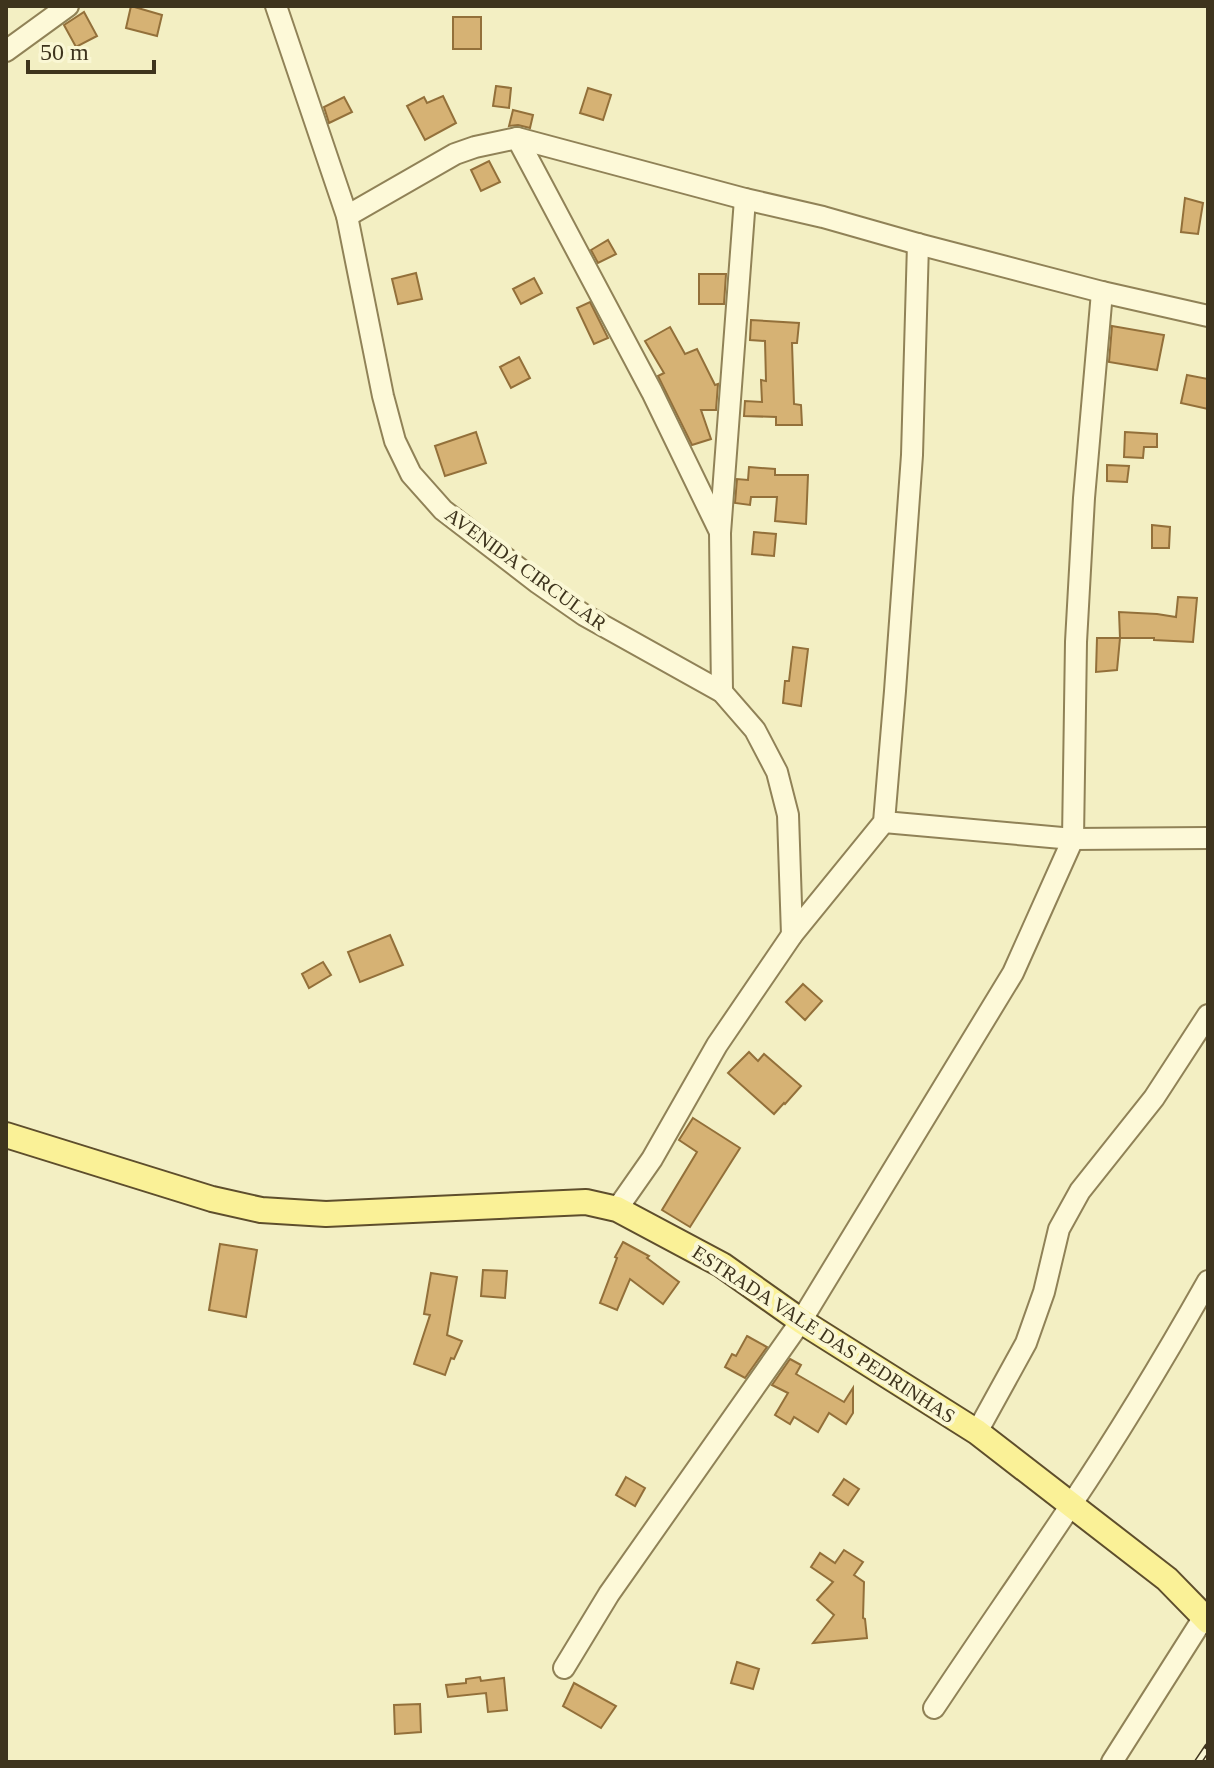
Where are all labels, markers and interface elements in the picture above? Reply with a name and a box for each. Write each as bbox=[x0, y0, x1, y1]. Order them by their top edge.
scale bar bbox=[28, 24, 154, 74]
text: 50 m bbox=[40, 39, 89, 65]
street label: AVENIDA CIRCULAR bbox=[441, 503, 611, 635]
street label: ESTRADA VALE DAS PEDRINHAS bbox=[689, 1241, 959, 1427]

